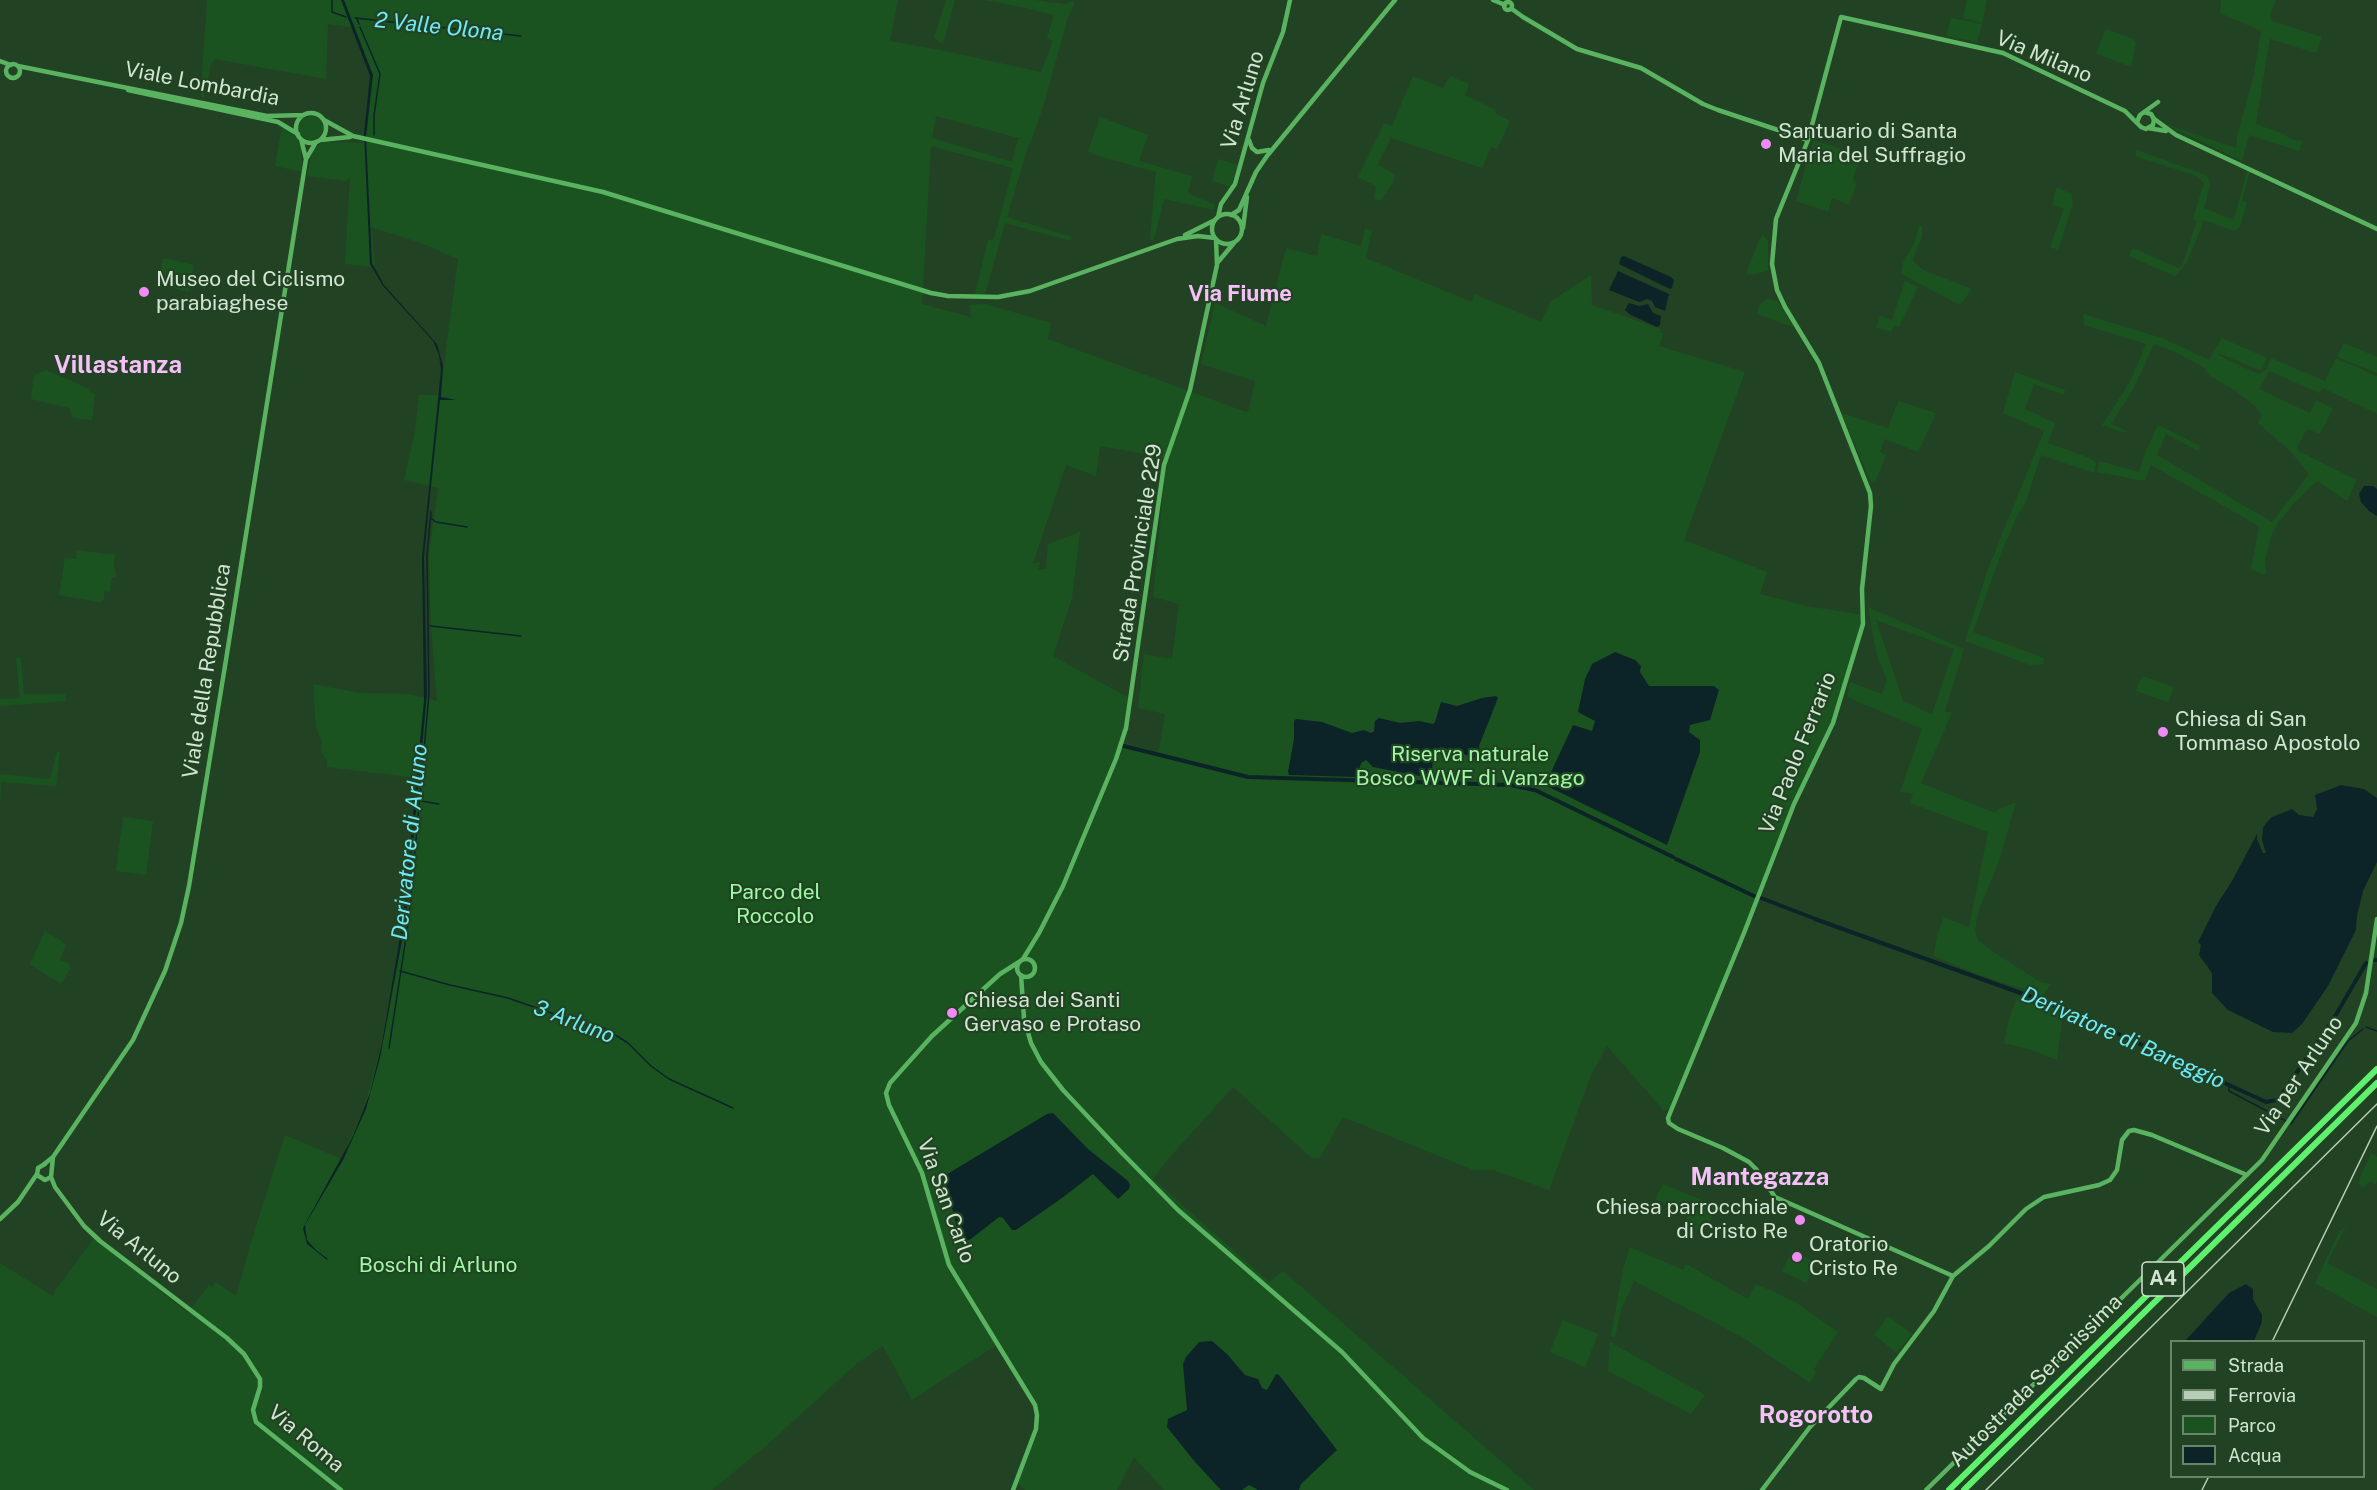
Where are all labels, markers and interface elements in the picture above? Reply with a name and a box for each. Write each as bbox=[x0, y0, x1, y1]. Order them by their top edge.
water label: 2 Valle Olona bbox=[373, 7, 505, 47]
street label: Via Milano bbox=[1992, 26, 2096, 88]
street label: Via Arluno bbox=[1216, 48, 1270, 152]
street label: Viale Lombardia bbox=[123, 57, 281, 111]
place label: Santuario di Santa Maria del Suffragio bbox=[1778, 119, 1966, 169]
marker: Santuario di Santa Maria del Suffragio bbox=[1759, 137, 1773, 151]
place label: Museo del Ciclismo parabiaghese bbox=[156, 267, 345, 317]
district label: Via Fiume bbox=[1188, 281, 1292, 307]
marker: Museo del Ciclismo parabiaghese bbox=[137, 285, 151, 299]
district label: Villastanza bbox=[54, 352, 182, 380]
street label: Strada Provinciale 229 bbox=[1108, 442, 1168, 664]
street label: Viale della Repubblica bbox=[178, 562, 236, 780]
street label: Via Paolo Ferrario bbox=[1754, 668, 1842, 838]
place label: Chiesa di San Tommaso Apostolo bbox=[2175, 707, 2360, 757]
marker: Chiesa di San Tommaso Apostolo bbox=[2156, 725, 2170, 739]
park label: Riserva naturale Bosco WWF di Vanzago bbox=[1355, 742, 1585, 792]
water label: Derivatore di Arluno bbox=[387, 743, 433, 941]
park label: Parco del Roccolo bbox=[729, 880, 821, 930]
water label: Derivatore di Bareggio bbox=[2017, 981, 2229, 1095]
place label: Chiesa dei Santi Gervaso e Protaso bbox=[964, 988, 1141, 1038]
water label: 3 Arluno bbox=[530, 994, 618, 1050]
marker: Chiesa dei Santi Gervaso e Protaso bbox=[945, 1006, 959, 1020]
street label: Via per Arluno bbox=[2250, 1011, 2348, 1141]
street label: Via San Carlo bbox=[912, 1135, 980, 1267]
district label: Mantegazza bbox=[1691, 1164, 1829, 1192]
place label: Chiesa parrocchiale di Cristo Re bbox=[1596, 1195, 1788, 1245]
street label: Via Arluno bbox=[92, 1206, 186, 1290]
marker: Chiesa parrocchiale di Cristo Re bbox=[1793, 1213, 1807, 1227]
place label: Oratorio Cristo Re bbox=[1809, 1232, 1898, 1282]
marker: Oratorio Cristo Re bbox=[1790, 1250, 1804, 1264]
park label: Boschi di Arluno bbox=[359, 1253, 517, 1279]
road number: A4 bbox=[2142, 1262, 2184, 1296]
street label: Autostrada Serenissima bbox=[1945, 1290, 2127, 1472]
legend bbox=[2170, 1340, 2365, 1478]
text: Strada bbox=[2228, 1355, 2284, 1376]
text: Ferrovia bbox=[2228, 1385, 2296, 1406]
street label: Via Roma bbox=[263, 1400, 349, 1478]
district label: Rogorotto bbox=[1759, 1402, 1873, 1430]
text: Parco bbox=[2228, 1415, 2276, 1436]
text: Acqua bbox=[2228, 1445, 2281, 1466]

